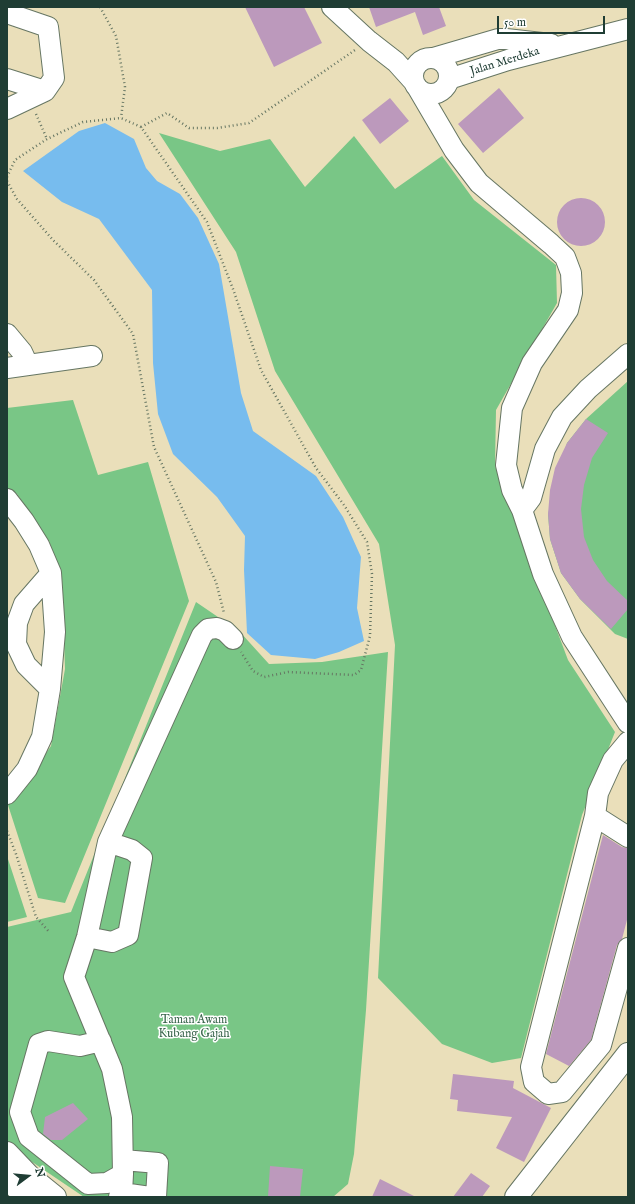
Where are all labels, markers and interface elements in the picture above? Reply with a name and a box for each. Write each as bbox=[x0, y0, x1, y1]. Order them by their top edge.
scale bar bbox=[499, 8, 607, 34]
text: 50 m bbox=[504, 15, 526, 30]
street label: Jalan Merdeka bbox=[469, 45, 541, 79]
park label: Taman Awam Kubang Gajah bbox=[158, 1014, 230, 1042]
north arrow bbox=[8, 1156, 48, 1196]
text: N bbox=[31, 1166, 48, 1179]

